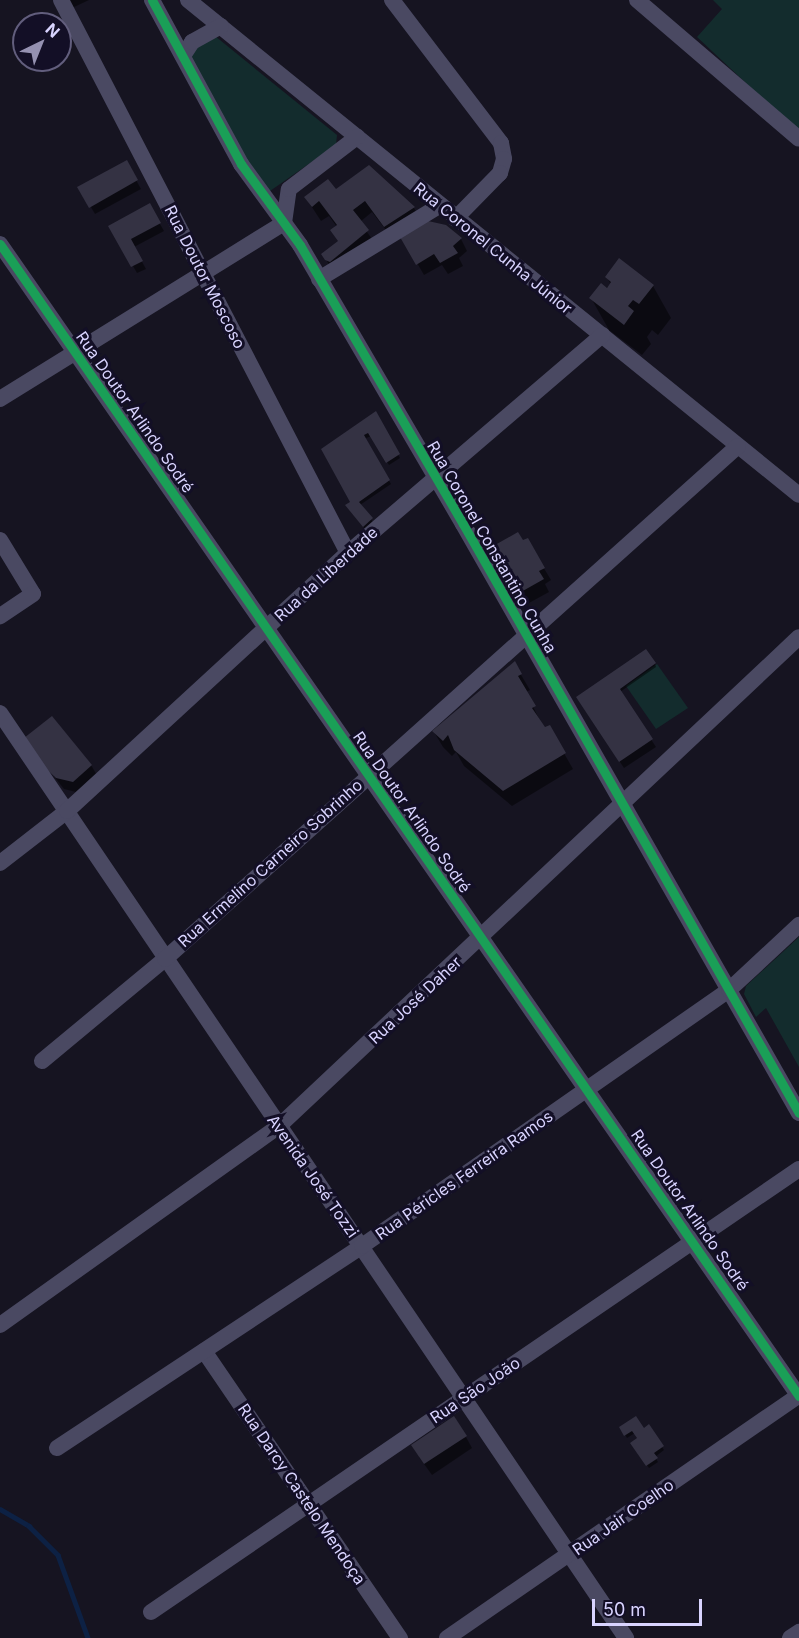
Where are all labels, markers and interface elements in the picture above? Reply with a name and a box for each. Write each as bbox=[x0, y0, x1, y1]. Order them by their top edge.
north arrow bbox=[12, 12, 72, 72]
text: N bbox=[42, 19, 64, 42]
street label: Rua Coronel Cunha Júnior bbox=[410, 178, 576, 318]
street label: Rua Doutor Moscoso bbox=[161, 202, 249, 352]
street label: Rua Doutor Arlindo Sodré bbox=[72, 328, 198, 496]
street label: Rua Coronel Constantino Cunha bbox=[423, 438, 561, 656]
street label: Rua da Liberdade bbox=[270, 523, 382, 625]
street label: Rua Doutor Arlindo Sodré bbox=[349, 728, 475, 896]
street label: Rua Ermelino Carneiro Sobrinho bbox=[174, 775, 366, 951]
street label: Rua José Daher bbox=[365, 952, 465, 1048]
street label: Rua Péricles Ferreira Ramos bbox=[372, 1106, 556, 1244]
street label: Avenida José Tozzi bbox=[263, 1111, 363, 1241]
street label: Rua Doutor Arlindo Sodré bbox=[627, 1126, 753, 1294]
street label: Rua São João bbox=[427, 1353, 523, 1427]
street label: Rua Darcy Castelo Mendoça bbox=[234, 1400, 370, 1588]
street label: Rua Jair Coelho bbox=[569, 1475, 677, 1559]
scale bar bbox=[595, 1587, 704, 1625]
text: 50 m bbox=[603, 1599, 646, 1620]

